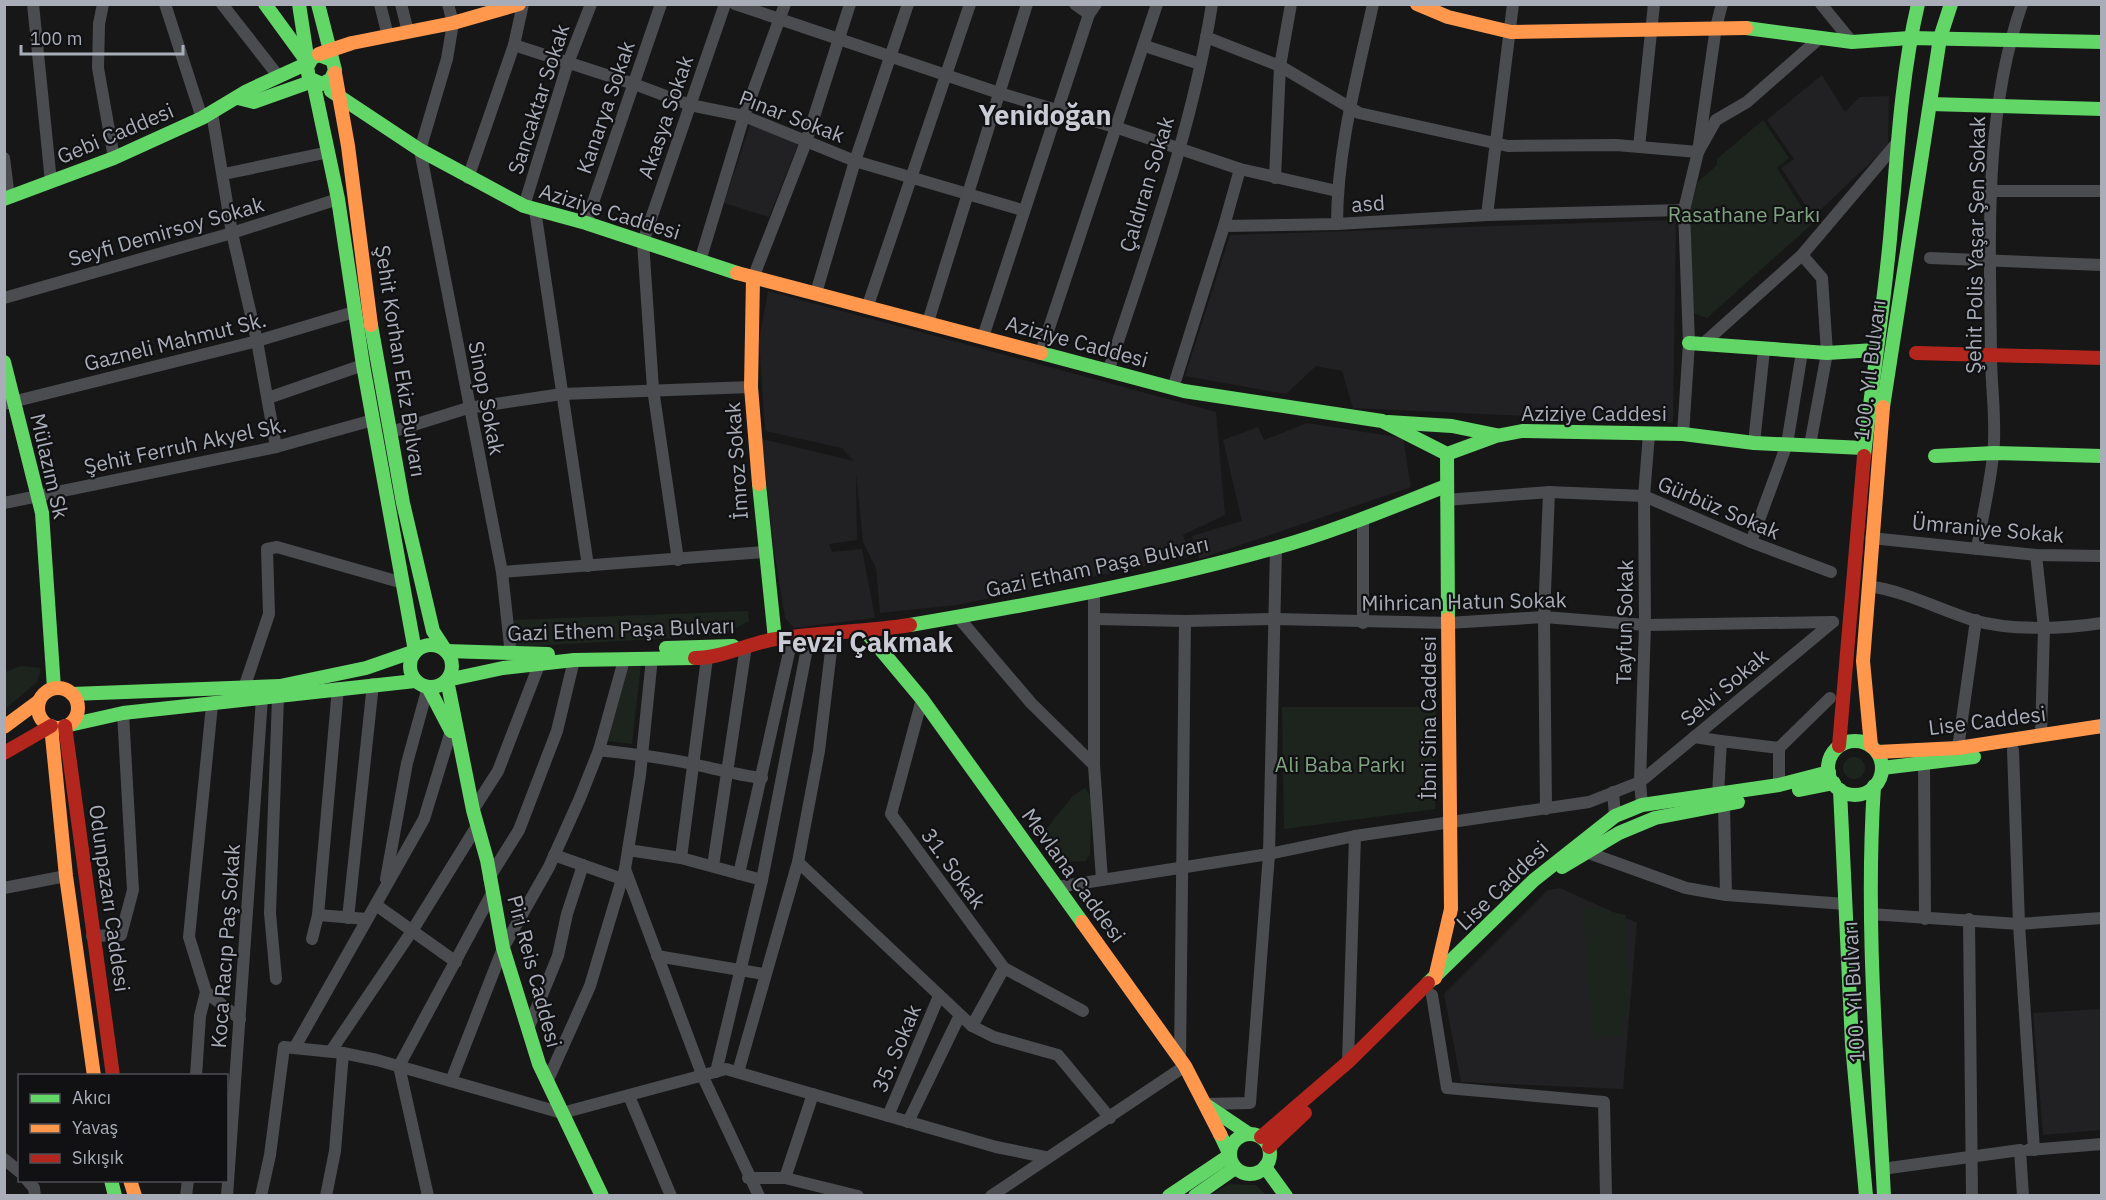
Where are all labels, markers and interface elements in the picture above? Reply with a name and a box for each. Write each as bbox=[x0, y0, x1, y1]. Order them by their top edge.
scale bar bbox=[21, 18, 183, 56]
street label: Sancaktar Sokak bbox=[501, 20, 575, 178]
text: 100 m bbox=[30, 27, 82, 50]
street label: Kanarya Sokak bbox=[569, 37, 641, 177]
street label: Akasya Sokak bbox=[631, 51, 699, 183]
street label: Pınar Sokak bbox=[735, 83, 849, 149]
street label: Gebi Caddesi bbox=[52, 96, 178, 170]
district label: Yenidoğan bbox=[978, 97, 1112, 132]
street label: Çaldıran Sokak bbox=[1112, 113, 1180, 255]
street label: Şehit Polis Yaşar Şen Sokak bbox=[1959, 116, 1991, 374]
street label: Aziziye Caddesi bbox=[536, 176, 684, 246]
street label: asd bbox=[1350, 188, 1386, 218]
street label: Seyfi Demirsoy Sokak bbox=[65, 190, 267, 272]
park label: Rasathane Parkı bbox=[1668, 200, 1820, 228]
street label: Şehit Korhan Ekiz Bulvarı bbox=[369, 243, 433, 479]
street label: 100. Yıl Bulvarı bbox=[1846, 298, 1892, 442]
street label: Gazneli Mahmut Sk. bbox=[81, 305, 269, 377]
street label: Aziziye Caddesi bbox=[1003, 309, 1151, 373]
street label: Sinop Sokak bbox=[462, 339, 512, 457]
street label: Aziziye Caddesi bbox=[1521, 399, 1667, 427]
street label: İmroz Sokak bbox=[718, 401, 754, 521]
street label: Mülazım Sk bbox=[24, 410, 76, 522]
street label: Şehit Ferruh Akyel Sk. bbox=[81, 410, 289, 480]
street label: Gürbüz Sokak bbox=[1654, 469, 1784, 545]
street label: Ümraniye Sokak bbox=[1911, 507, 2065, 549]
street label: Gazi Etham Paşa Bulvarı bbox=[983, 529, 1211, 603]
street label: Tayfun Sokak bbox=[1609, 559, 1639, 685]
street label: Mihrican Hatun Sokak bbox=[1361, 585, 1567, 617]
street label: Gazi Ethem Paşa Bulvarı bbox=[507, 611, 735, 647]
district label: Fevzi Çakmak bbox=[777, 624, 953, 659]
street label: İbni Sina Caddesi bbox=[1414, 636, 1442, 800]
street label: Selvi Sokak bbox=[1674, 642, 1774, 732]
street label: Lise Caddesi bbox=[1927, 699, 2047, 741]
park label: Ali Baba Parkı bbox=[1275, 750, 1405, 778]
street label: Mevlana Caddesi bbox=[1016, 802, 1132, 948]
street label: Odunpazarı Caddesi bbox=[83, 803, 137, 993]
street label: 31. Sokak bbox=[915, 822, 993, 914]
street label: Lise Caddesi bbox=[1450, 834, 1554, 936]
street label: Koca Racıp Paş Sokak bbox=[204, 843, 246, 1049]
street label: Piri Reis Caddesi bbox=[501, 892, 569, 1050]
street label: 100. Yıl Bulvarı bbox=[1835, 921, 1871, 1063]
street label: 35. Sokak bbox=[865, 1000, 927, 1096]
legend bbox=[18, 1074, 228, 1182]
text: Akıcı bbox=[72, 1086, 111, 1109]
text: Yavaş bbox=[72, 1116, 118, 1139]
text: Sıkışık bbox=[72, 1146, 124, 1169]

